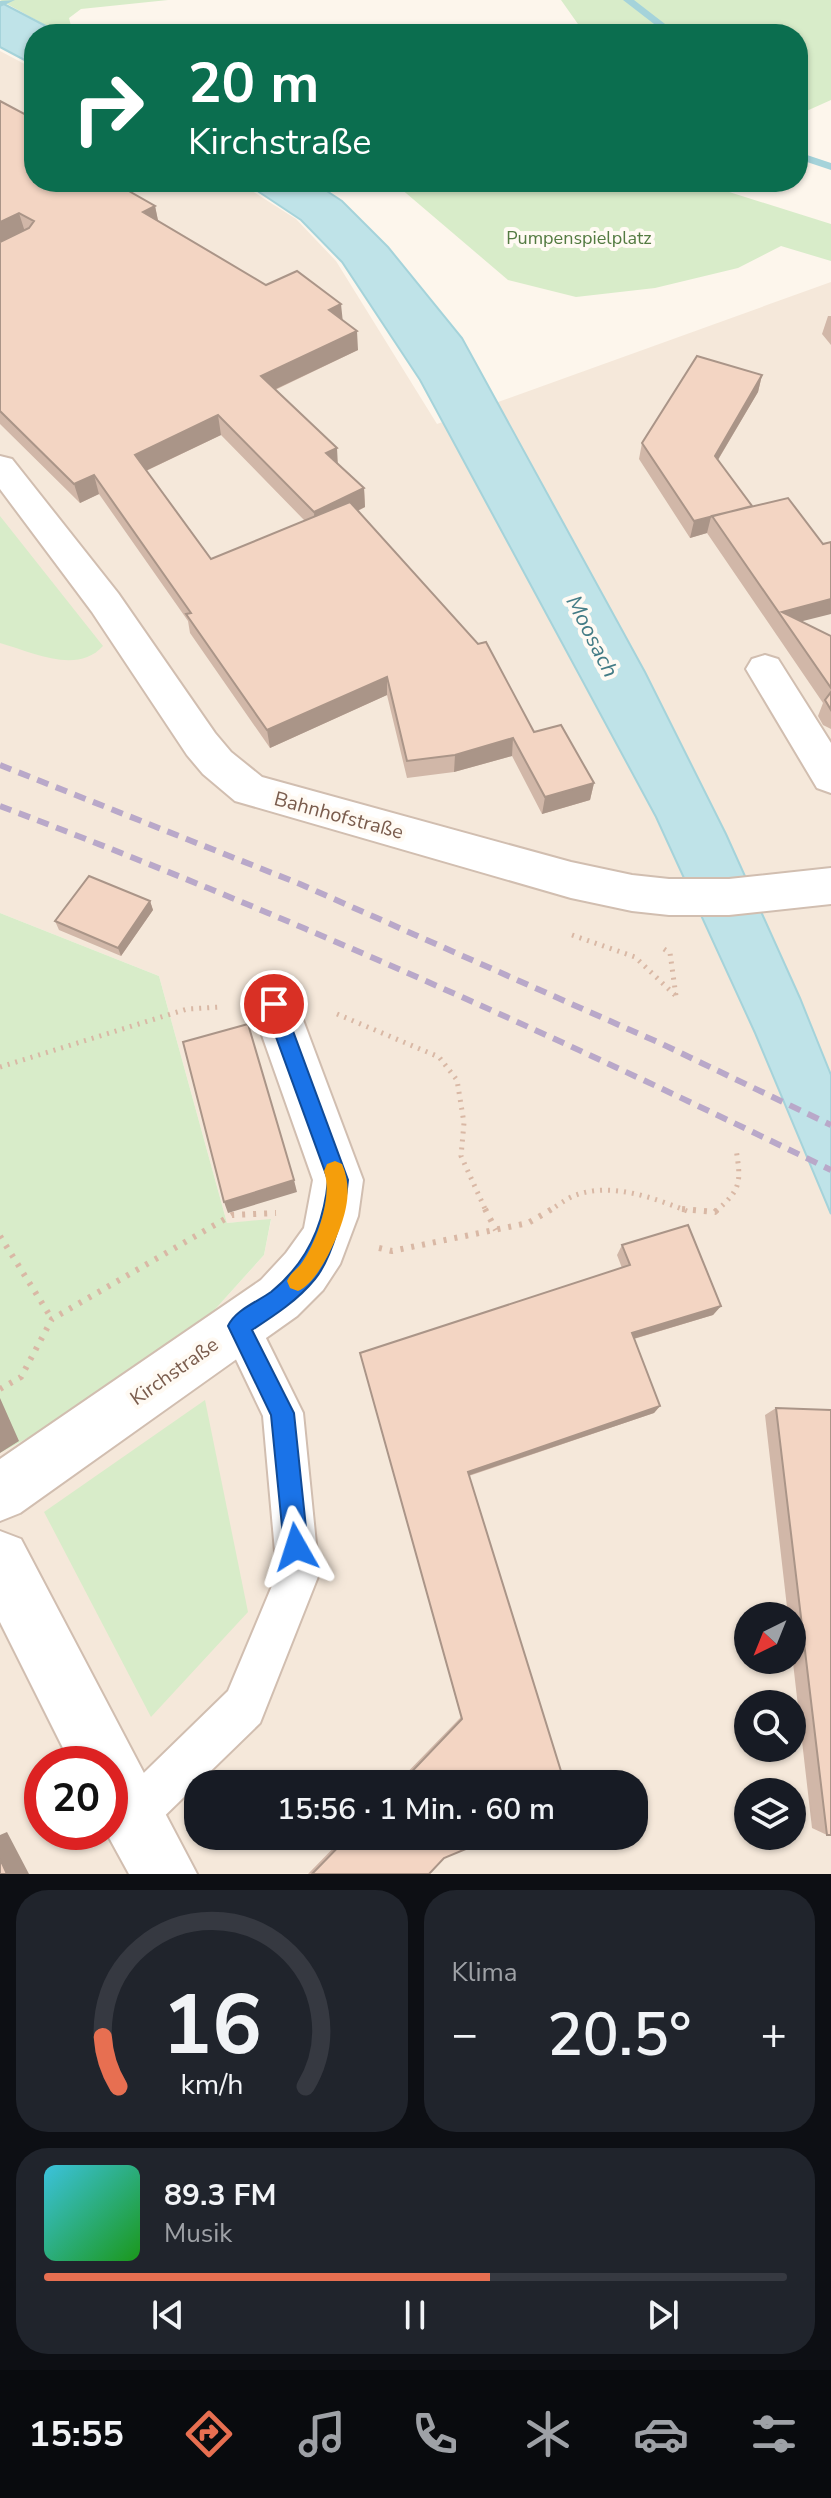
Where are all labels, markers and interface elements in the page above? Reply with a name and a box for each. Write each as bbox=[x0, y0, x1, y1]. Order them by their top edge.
text: 20 m bbox=[188, 45, 319, 122]
icon: right bbox=[56, 56, 160, 160]
text: Kirchstraße bbox=[188, 118, 371, 167]
park label: Pumpenspielplatz bbox=[506, 226, 652, 250]
water label: Moosach bbox=[559, 590, 625, 683]
street label: Bahnhofstraße bbox=[271, 785, 407, 846]
pin bbox=[240, 970, 308, 1038]
icon: arrive bbox=[252, 982, 296, 1026]
street label: Kirchstraße bbox=[125, 1331, 224, 1412]
position arrow bbox=[254, 1505, 338, 1589]
north arrow bbox=[734, 1602, 806, 1674]
map controls bbox=[734, 1602, 806, 1850]
button: search bbox=[734, 1690, 806, 1762]
speed limit sign: 20 bbox=[24, 1746, 128, 1850]
button: layers bbox=[734, 1778, 806, 1850]
text: 15:56 · 1 Min. · 60 m bbox=[277, 1789, 555, 1830]
text: Klima bbox=[452, 1955, 518, 1990]
text: 16 bbox=[162, 1969, 262, 2082]
text: 20.5° bbox=[547, 1994, 692, 2076]
text: − bbox=[452, 2005, 478, 2065]
text: + bbox=[761, 2005, 787, 2065]
text: km/h bbox=[180, 2065, 243, 2104]
text: 89.3 FM bbox=[164, 2175, 276, 2216]
text: Musik bbox=[164, 2216, 232, 2251]
icon: previous bbox=[146, 2293, 190, 2337]
icon: pause bbox=[393, 2293, 437, 2337]
icon: next bbox=[641, 2293, 685, 2337]
icon: directions bbox=[181, 2406, 237, 2462]
icon: music bbox=[294, 2406, 350, 2462]
icon: phone bbox=[407, 2406, 463, 2462]
icon: climate bbox=[520, 2406, 576, 2462]
icon: car bbox=[633, 2406, 689, 2462]
icon: filters bbox=[746, 2406, 802, 2462]
text: 15:55 bbox=[29, 2410, 124, 2459]

